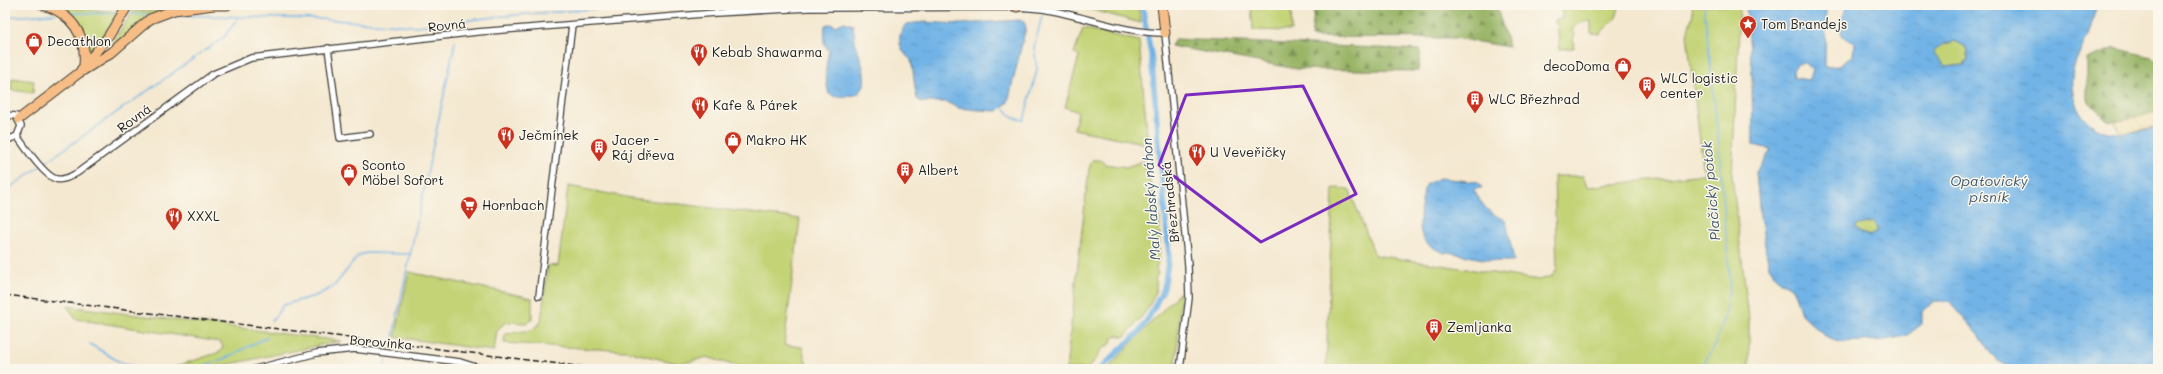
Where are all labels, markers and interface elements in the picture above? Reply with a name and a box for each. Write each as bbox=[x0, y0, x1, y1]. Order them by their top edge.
street label: Rovná bbox=[427, 14, 467, 35]
place icon: Tom Brandejs bbox=[1738, 14, 1758, 39]
place label: Tom Brandejs bbox=[1761, 15, 1847, 32]
shop icon: Decathlon bbox=[24, 31, 44, 56]
place label: Decathlon bbox=[47, 32, 111, 49]
restaurant icon: Kebab Shawarma bbox=[689, 42, 709, 67]
place label: Kebab Shawarma bbox=[712, 43, 823, 60]
shop icon: decoDoma bbox=[1613, 56, 1633, 81]
place label: decoDoma bbox=[1543, 57, 1610, 74]
place label: WLC logistic center bbox=[1660, 69, 1738, 101]
building icon: WLC logistic center bbox=[1637, 75, 1657, 100]
building icon: WLC Březhrad bbox=[1465, 89, 1485, 114]
place label: WLC Březhrad bbox=[1488, 90, 1580, 107]
restaurant icon: Kafe & Párek bbox=[690, 95, 710, 120]
place label: Kafe & Párek bbox=[713, 96, 797, 113]
street label: Rovná bbox=[113, 99, 154, 136]
restaurant icon: Ječmínek bbox=[496, 125, 516, 150]
place label: Ječmínek bbox=[519, 126, 579, 143]
shop icon: Makro HK bbox=[723, 130, 743, 155]
place label: Jacer - Ráj dřeva bbox=[612, 131, 675, 163]
place label: Makro HK bbox=[746, 131, 807, 148]
building icon: Jacer - Ráj dřeva bbox=[589, 137, 609, 162]
water label: Malý labský náhon bbox=[1137, 137, 1164, 261]
water label: Plačický potok bbox=[1697, 140, 1724, 241]
restaurant icon: U Veveřičky bbox=[1187, 142, 1207, 167]
place label: U Veveřičky bbox=[1210, 143, 1286, 160]
place label: Sconto Möbel Sofort bbox=[362, 156, 444, 188]
building icon: Albert bbox=[895, 160, 915, 185]
place label: Albert bbox=[918, 161, 959, 178]
street label: Březhradská bbox=[1157, 161, 1182, 243]
shop icon: Sconto Möbel Sofort bbox=[339, 162, 359, 187]
water label: Opatovický písník bbox=[1950, 171, 2028, 206]
supermarket icon: Hornbach bbox=[459, 195, 479, 220]
place label: Hornbach bbox=[482, 196, 544, 213]
restaurant icon: XXXL bbox=[164, 206, 184, 231]
place label: XXXL bbox=[187, 207, 220, 224]
building icon: Zemljanka bbox=[1424, 317, 1444, 342]
place label: Zemljanka bbox=[1447, 318, 1512, 335]
street label: Borovinka bbox=[349, 330, 413, 353]

